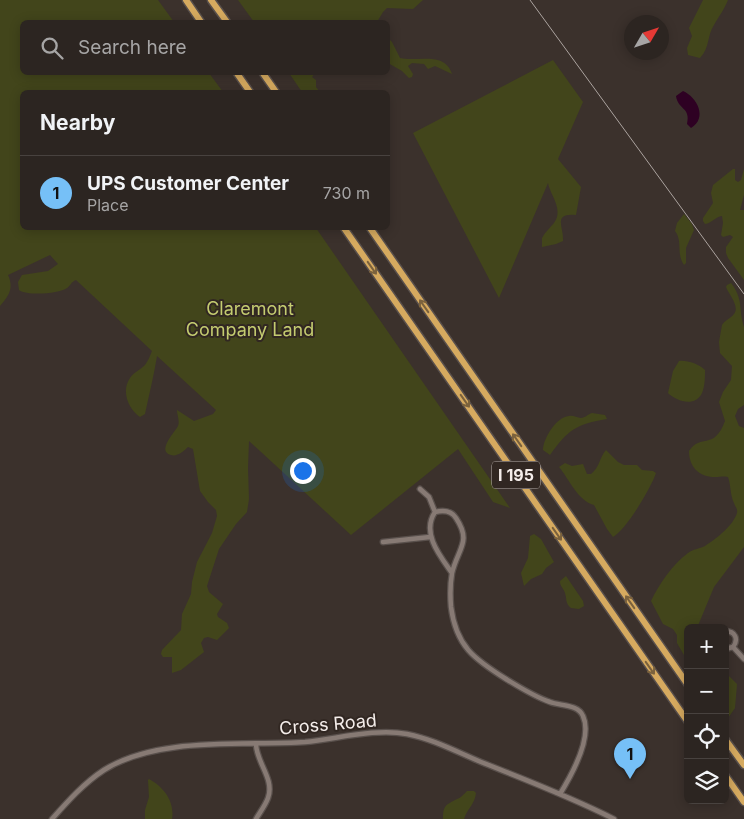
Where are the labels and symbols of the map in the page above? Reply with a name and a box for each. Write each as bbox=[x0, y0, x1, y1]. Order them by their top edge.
north arrow bbox=[624, 15, 669, 60]
one-way arrow bbox=[367, 260, 377, 274]
park label: Claremont Company Land bbox=[186, 298, 314, 340]
one-way arrow bbox=[419, 299, 429, 313]
one-way arrow bbox=[460, 394, 470, 408]
one-way arrow bbox=[512, 433, 522, 447]
your location bbox=[290, 458, 316, 484]
road number: I 195 bbox=[492, 462, 540, 488]
one-way arrow bbox=[552, 527, 562, 541]
one-way arrow bbox=[625, 595, 635, 609]
one-way arrow bbox=[645, 661, 655, 675]
street label: Cross Road bbox=[278, 709, 378, 739]
pin: 1 bbox=[614, 738, 646, 779]

